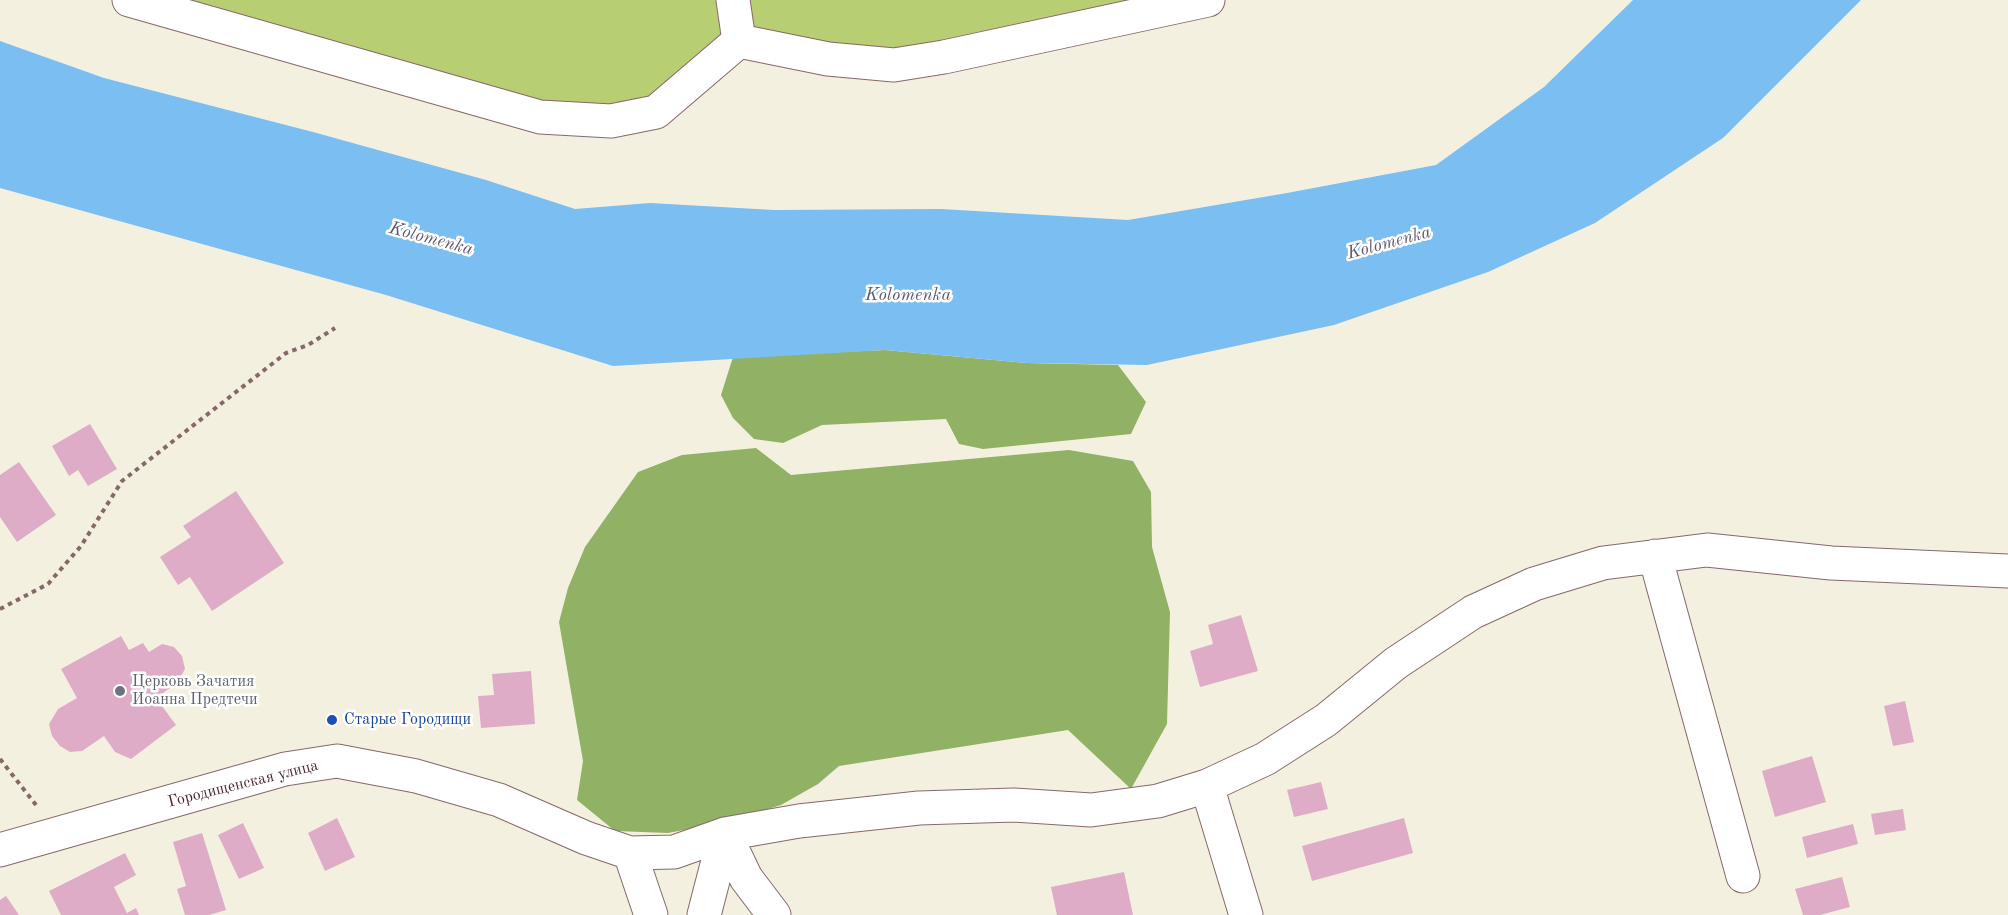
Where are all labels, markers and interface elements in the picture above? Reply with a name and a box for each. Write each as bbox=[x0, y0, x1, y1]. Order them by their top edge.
water label: Kolomenka bbox=[387, 217, 475, 261]
water label: Kolomenka bbox=[1345, 221, 1433, 265]
water label: Kolomenka bbox=[865, 284, 951, 306]
place label: Церковь Зачатия Иоанна Предтечи bbox=[132, 672, 258, 710]
marker: Церковь Зачатия Иоанна Предтечи bbox=[113, 684, 127, 698]
place label: Старые Городищи bbox=[344, 710, 471, 730]
marker: Старые Городищи bbox=[325, 713, 339, 727]
street label: Городищенская улица bbox=[166, 756, 320, 812]

